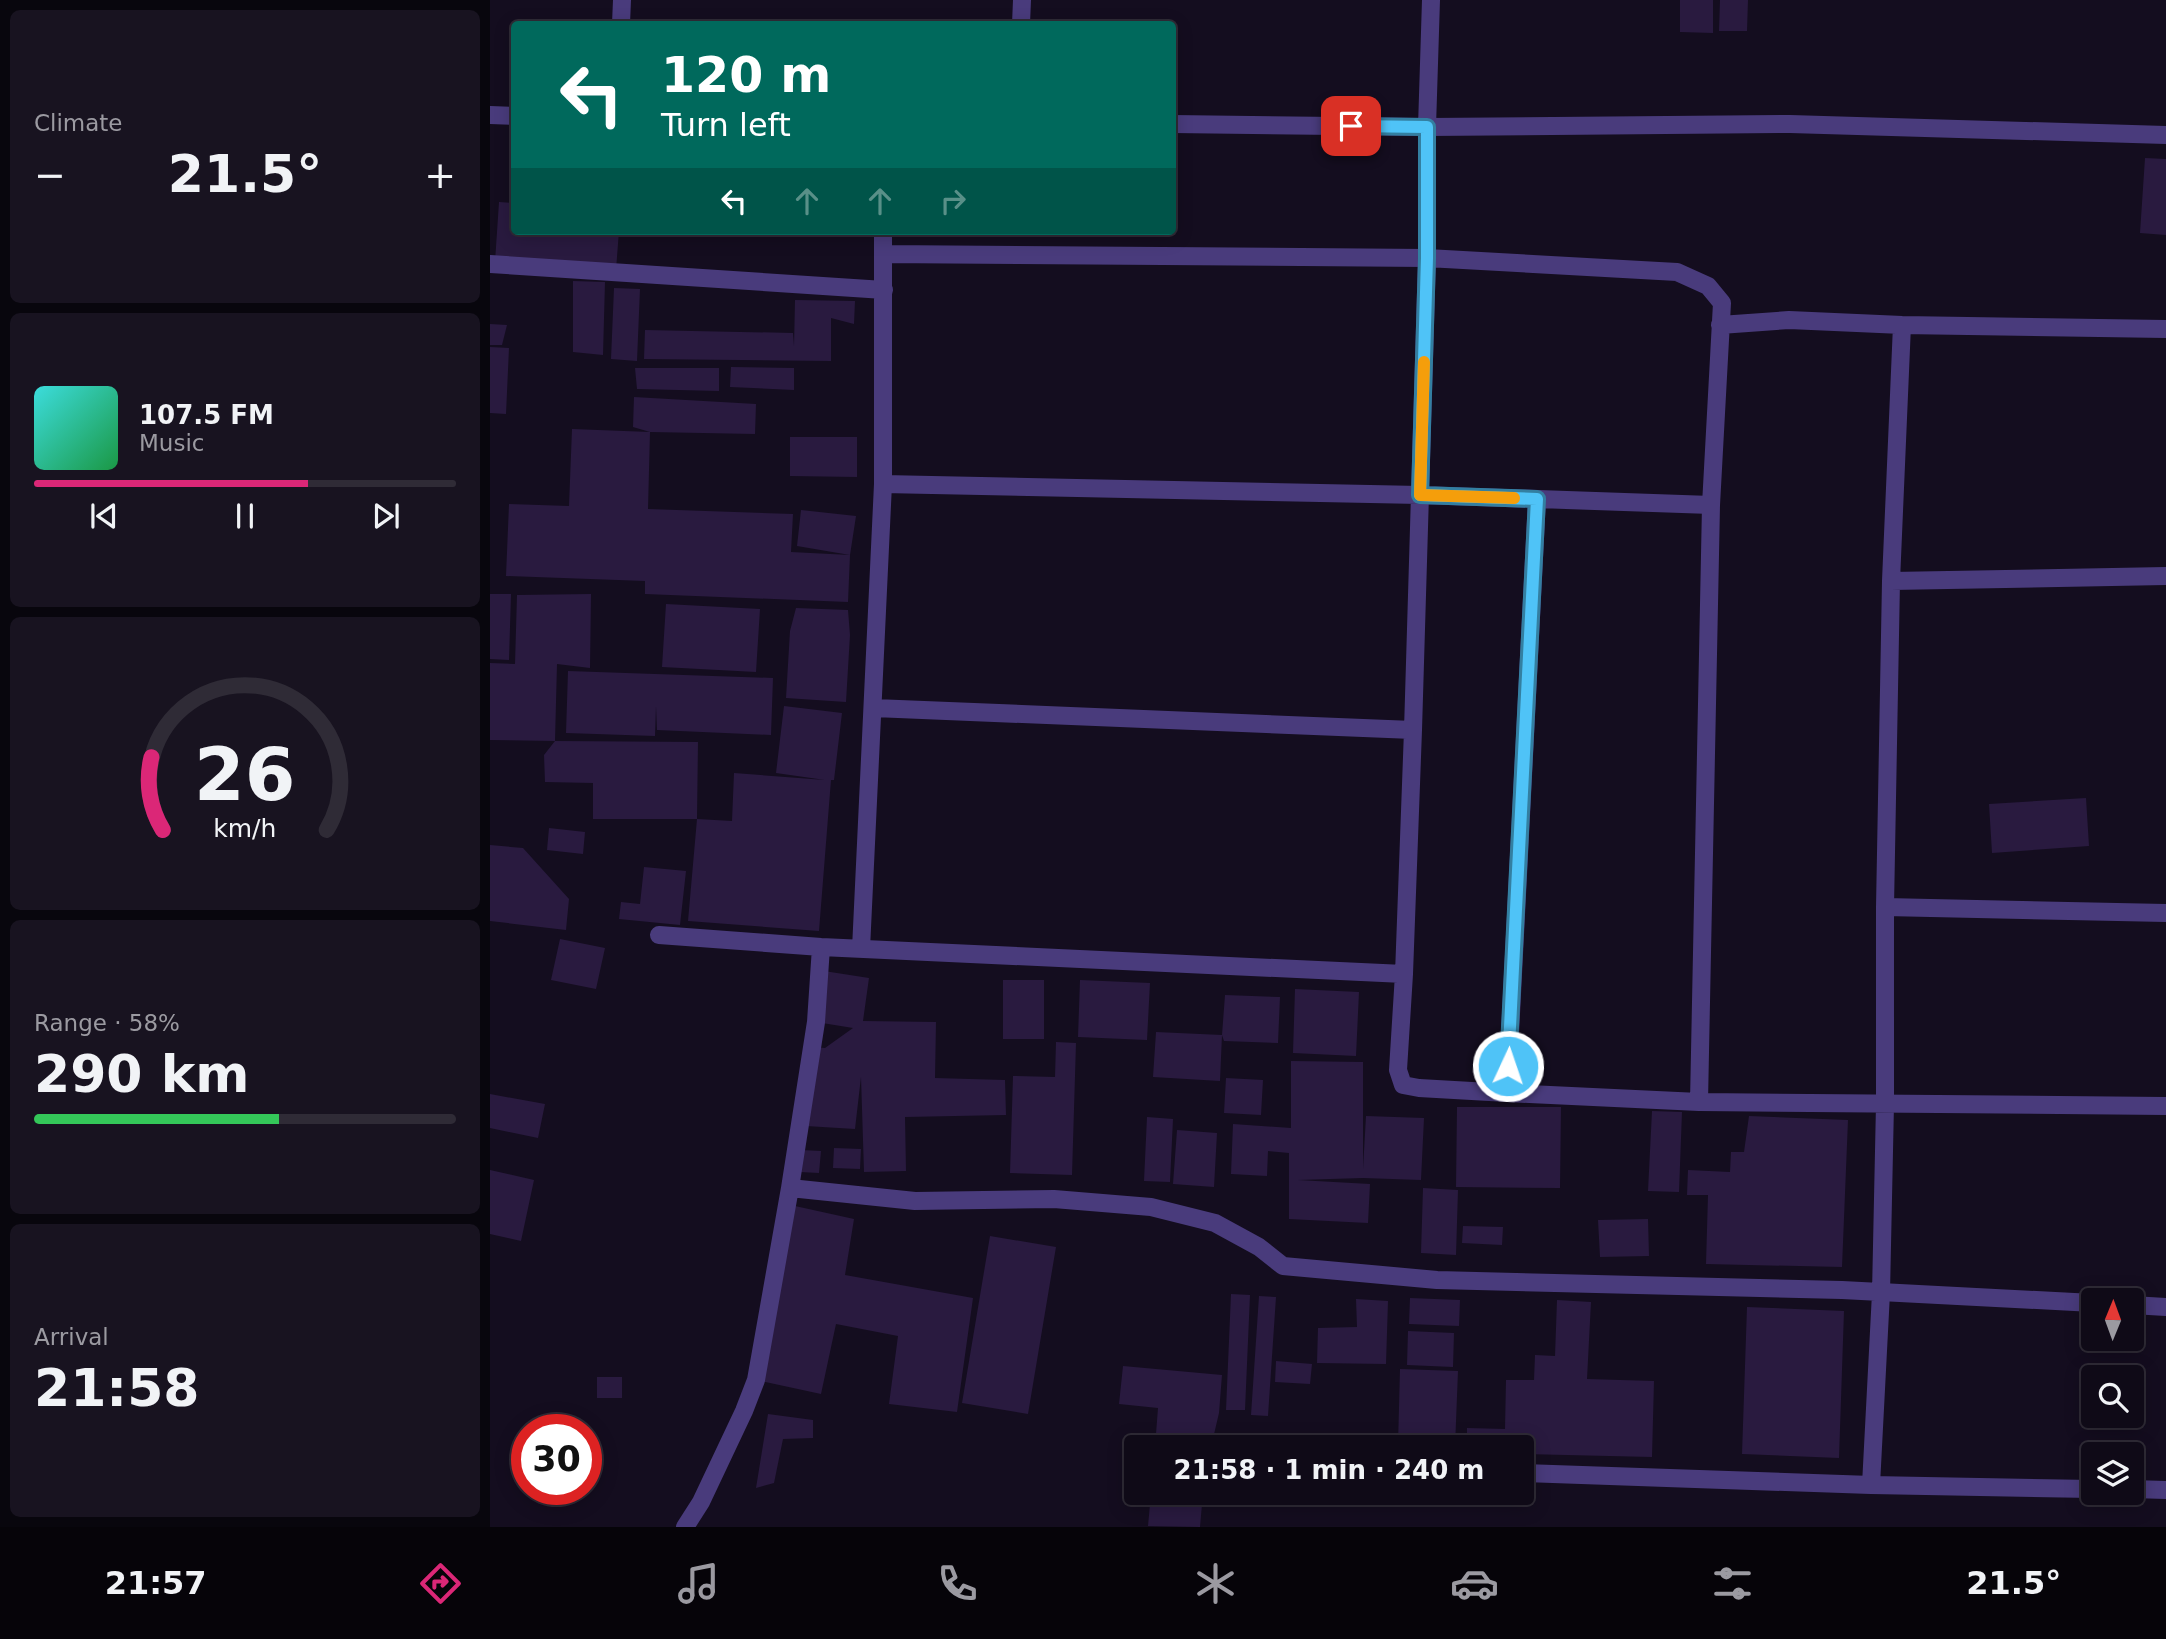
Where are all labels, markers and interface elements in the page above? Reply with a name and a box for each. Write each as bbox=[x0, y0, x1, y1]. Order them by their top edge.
text: 120 m bbox=[661, 47, 831, 104]
icon: left bbox=[546, 49, 637, 140]
pin bbox=[1321, 96, 1381, 156]
text: Turn left bbox=[661, 106, 791, 144]
icon: arrive bbox=[1332, 107, 1370, 145]
text: Climate bbox=[34, 110, 123, 136]
text: 21.5° bbox=[168, 144, 322, 204]
text: − bbox=[34, 153, 66, 197]
text: + bbox=[424, 153, 456, 197]
icon: left bbox=[715, 182, 753, 220]
icon: ahead bbox=[788, 182, 826, 220]
icon: ahead bbox=[861, 182, 899, 220]
icon: right bbox=[934, 182, 972, 220]
text: 107.5 FM bbox=[139, 400, 274, 430]
text: Music bbox=[139, 430, 204, 456]
icon: previous bbox=[85, 497, 123, 535]
icon: pause bbox=[226, 497, 264, 535]
icon: next bbox=[367, 497, 405, 535]
text: 26 bbox=[194, 732, 296, 817]
text: km/h bbox=[213, 813, 277, 842]
text: Range · 58% bbox=[34, 1010, 180, 1036]
position arrow bbox=[1471, 1029, 1545, 1103]
text: 290 km bbox=[34, 1044, 249, 1104]
north arrow bbox=[2081, 1288, 2144, 1351]
map controls bbox=[2081, 1288, 2144, 1505]
text: Arrival bbox=[34, 1324, 109, 1350]
text: 21:58 bbox=[34, 1358, 200, 1418]
button: search bbox=[2081, 1365, 2144, 1428]
speed limit sign: 30 bbox=[511, 1414, 602, 1505]
button: layers bbox=[2081, 1442, 2144, 1505]
text: 21:58 · 1 min · 240 m bbox=[1174, 1455, 1484, 1485]
icon: directions bbox=[416, 1559, 465, 1608]
icon: music bbox=[674, 1559, 723, 1608]
icon: phone bbox=[933, 1559, 982, 1608]
icon: climate bbox=[1191, 1559, 1240, 1608]
icon: car bbox=[1450, 1559, 1499, 1608]
icon: filters bbox=[1708, 1559, 1757, 1608]
text: 21:57 bbox=[105, 1564, 207, 1602]
text: 21.5° bbox=[1966, 1564, 2061, 1602]

